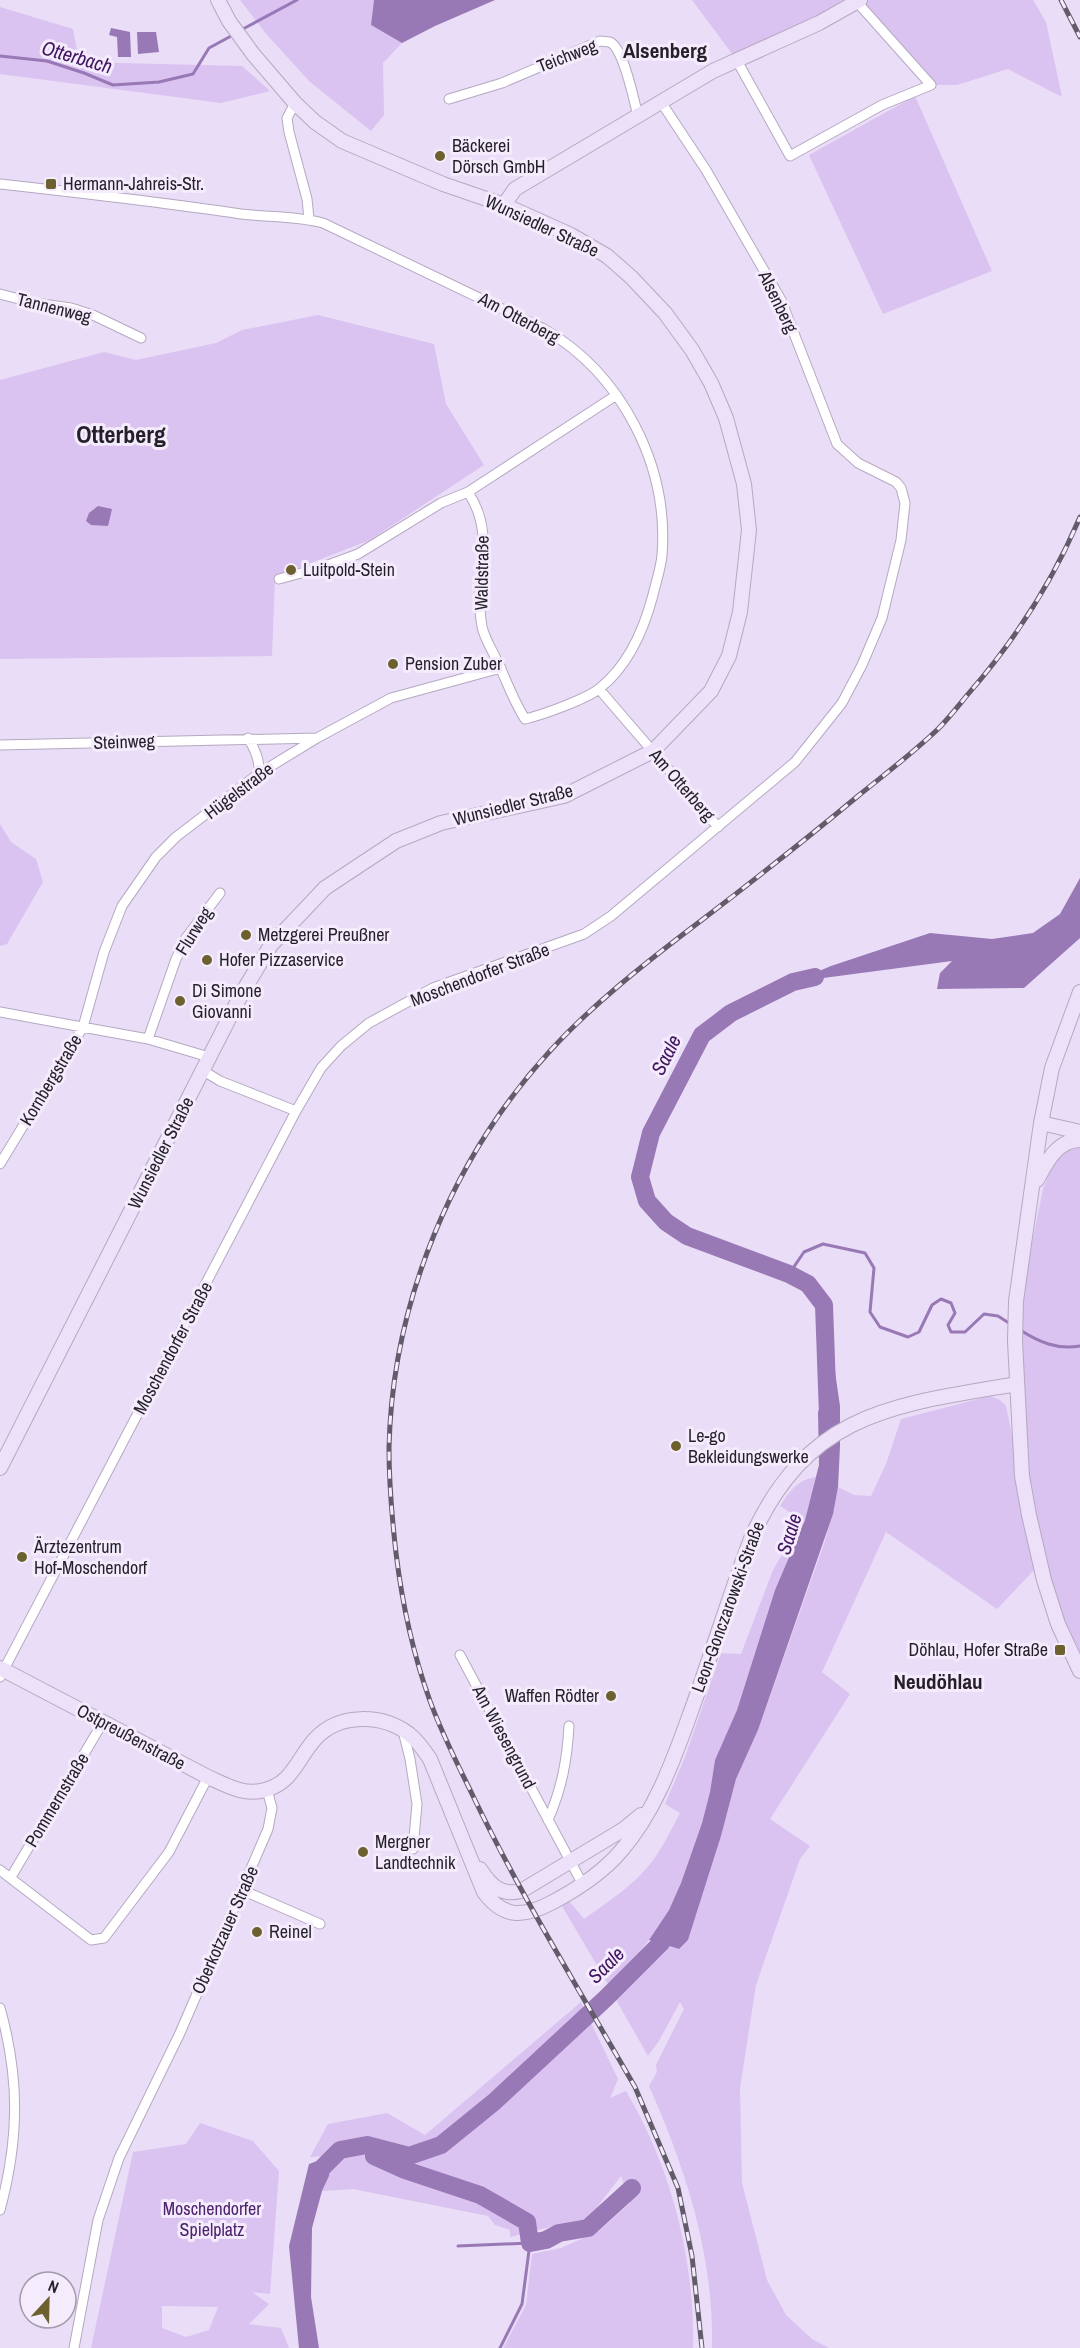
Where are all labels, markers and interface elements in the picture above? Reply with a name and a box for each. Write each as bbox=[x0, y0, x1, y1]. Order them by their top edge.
street label: Teichweg bbox=[533, 32, 601, 78]
water label: Otterbach bbox=[39, 34, 115, 79]
district label: Alsenberg bbox=[623, 36, 708, 65]
place label: Bäckerei Dörsch GmbH bbox=[452, 133, 546, 179]
marker: Bäckerei Dörsch GmbH bbox=[433, 149, 447, 163]
place label: Hermann-Jahreis-Str. bbox=[63, 171, 204, 196]
marker: Hermann-Jahreis-Str. bbox=[44, 177, 58, 191]
street label: Wunsiedler Straße bbox=[481, 188, 603, 263]
street label: Alsenberg bbox=[752, 266, 805, 338]
street label: Am Otterberg bbox=[473, 285, 565, 350]
street label: Tannenweg bbox=[14, 286, 95, 329]
district label: Otterberg bbox=[76, 418, 166, 450]
street label: Waldstraße bbox=[468, 535, 495, 611]
place label: Luitpold-Stein bbox=[303, 557, 395, 582]
marker: Luitpold-Stein bbox=[284, 563, 298, 577]
place label: Pension Zuber bbox=[405, 651, 502, 676]
marker: Pension Zuber bbox=[386, 657, 400, 671]
street label: Steinweg bbox=[93, 728, 156, 755]
street label: Am Otterberg bbox=[643, 742, 721, 827]
street label: Hügelstraße bbox=[199, 756, 278, 825]
street label: Wunsiedler Straße bbox=[450, 778, 575, 831]
street label: Flurweg bbox=[169, 901, 219, 960]
place label: Metzgerei Preußner bbox=[258, 922, 389, 947]
marker: Metzgerei Preußner bbox=[239, 928, 253, 942]
street label: Moschendorfer Straße bbox=[407, 937, 553, 1013]
place label: Hofer Pizzaservice bbox=[219, 947, 344, 972]
marker: Hofer Pizzaservice bbox=[200, 953, 214, 967]
place label: Di Simone Giovanni bbox=[192, 978, 262, 1024]
marker: Di Simone Giovanni bbox=[173, 994, 187, 1008]
street label: Kornbergstraße bbox=[13, 1029, 88, 1130]
water label: Saale bbox=[644, 1030, 687, 1080]
street label: Wunsiedler Straße bbox=[122, 1092, 200, 1213]
street label: Moschendorfer Straße bbox=[127, 1277, 218, 1418]
place label: Le-go Bekleidungswerke bbox=[688, 1423, 809, 1469]
marker: Le-go Bekleidungswerke bbox=[669, 1439, 683, 1453]
water label: Saale bbox=[769, 1510, 808, 1558]
street label: Leon-Gonczarowski-Straße bbox=[685, 1518, 770, 1696]
place label: Ärztezentrum Hof-Moschendorf bbox=[33, 1534, 148, 1580]
marker: Ärztezentrum Hof-Moschendorf bbox=[15, 1550, 29, 1564]
place label: Döhlau, Hofer Straße bbox=[909, 1637, 1048, 1662]
marker: Döhlau, Hofer Straße bbox=[1053, 1643, 1067, 1657]
district label: Neudöhlau bbox=[894, 1667, 982, 1696]
street label: Am Wiesengrund bbox=[466, 1680, 542, 1793]
place label: Waffen Rödter bbox=[505, 1683, 599, 1708]
marker: Waffen Rödter bbox=[604, 1689, 618, 1703]
street label: Ostpreußenstraße bbox=[72, 1697, 190, 1776]
street label: Pommernstraße bbox=[19, 1748, 95, 1852]
place label: Mergner Landtechnik bbox=[375, 1829, 456, 1875]
marker: Mergner Landtechnik bbox=[356, 1845, 370, 1859]
street label: Oberkotzauer Straße bbox=[185, 1862, 264, 1998]
place label: Reinel bbox=[269, 1919, 312, 1944]
marker: Reinel bbox=[250, 1925, 264, 1939]
water label: Saale bbox=[581, 1940, 630, 1989]
park label: Moschendorfer Spielplatz bbox=[163, 2196, 261, 2242]
north arrow bbox=[18, 2270, 78, 2330]
text: N bbox=[45, 2274, 62, 2298]

